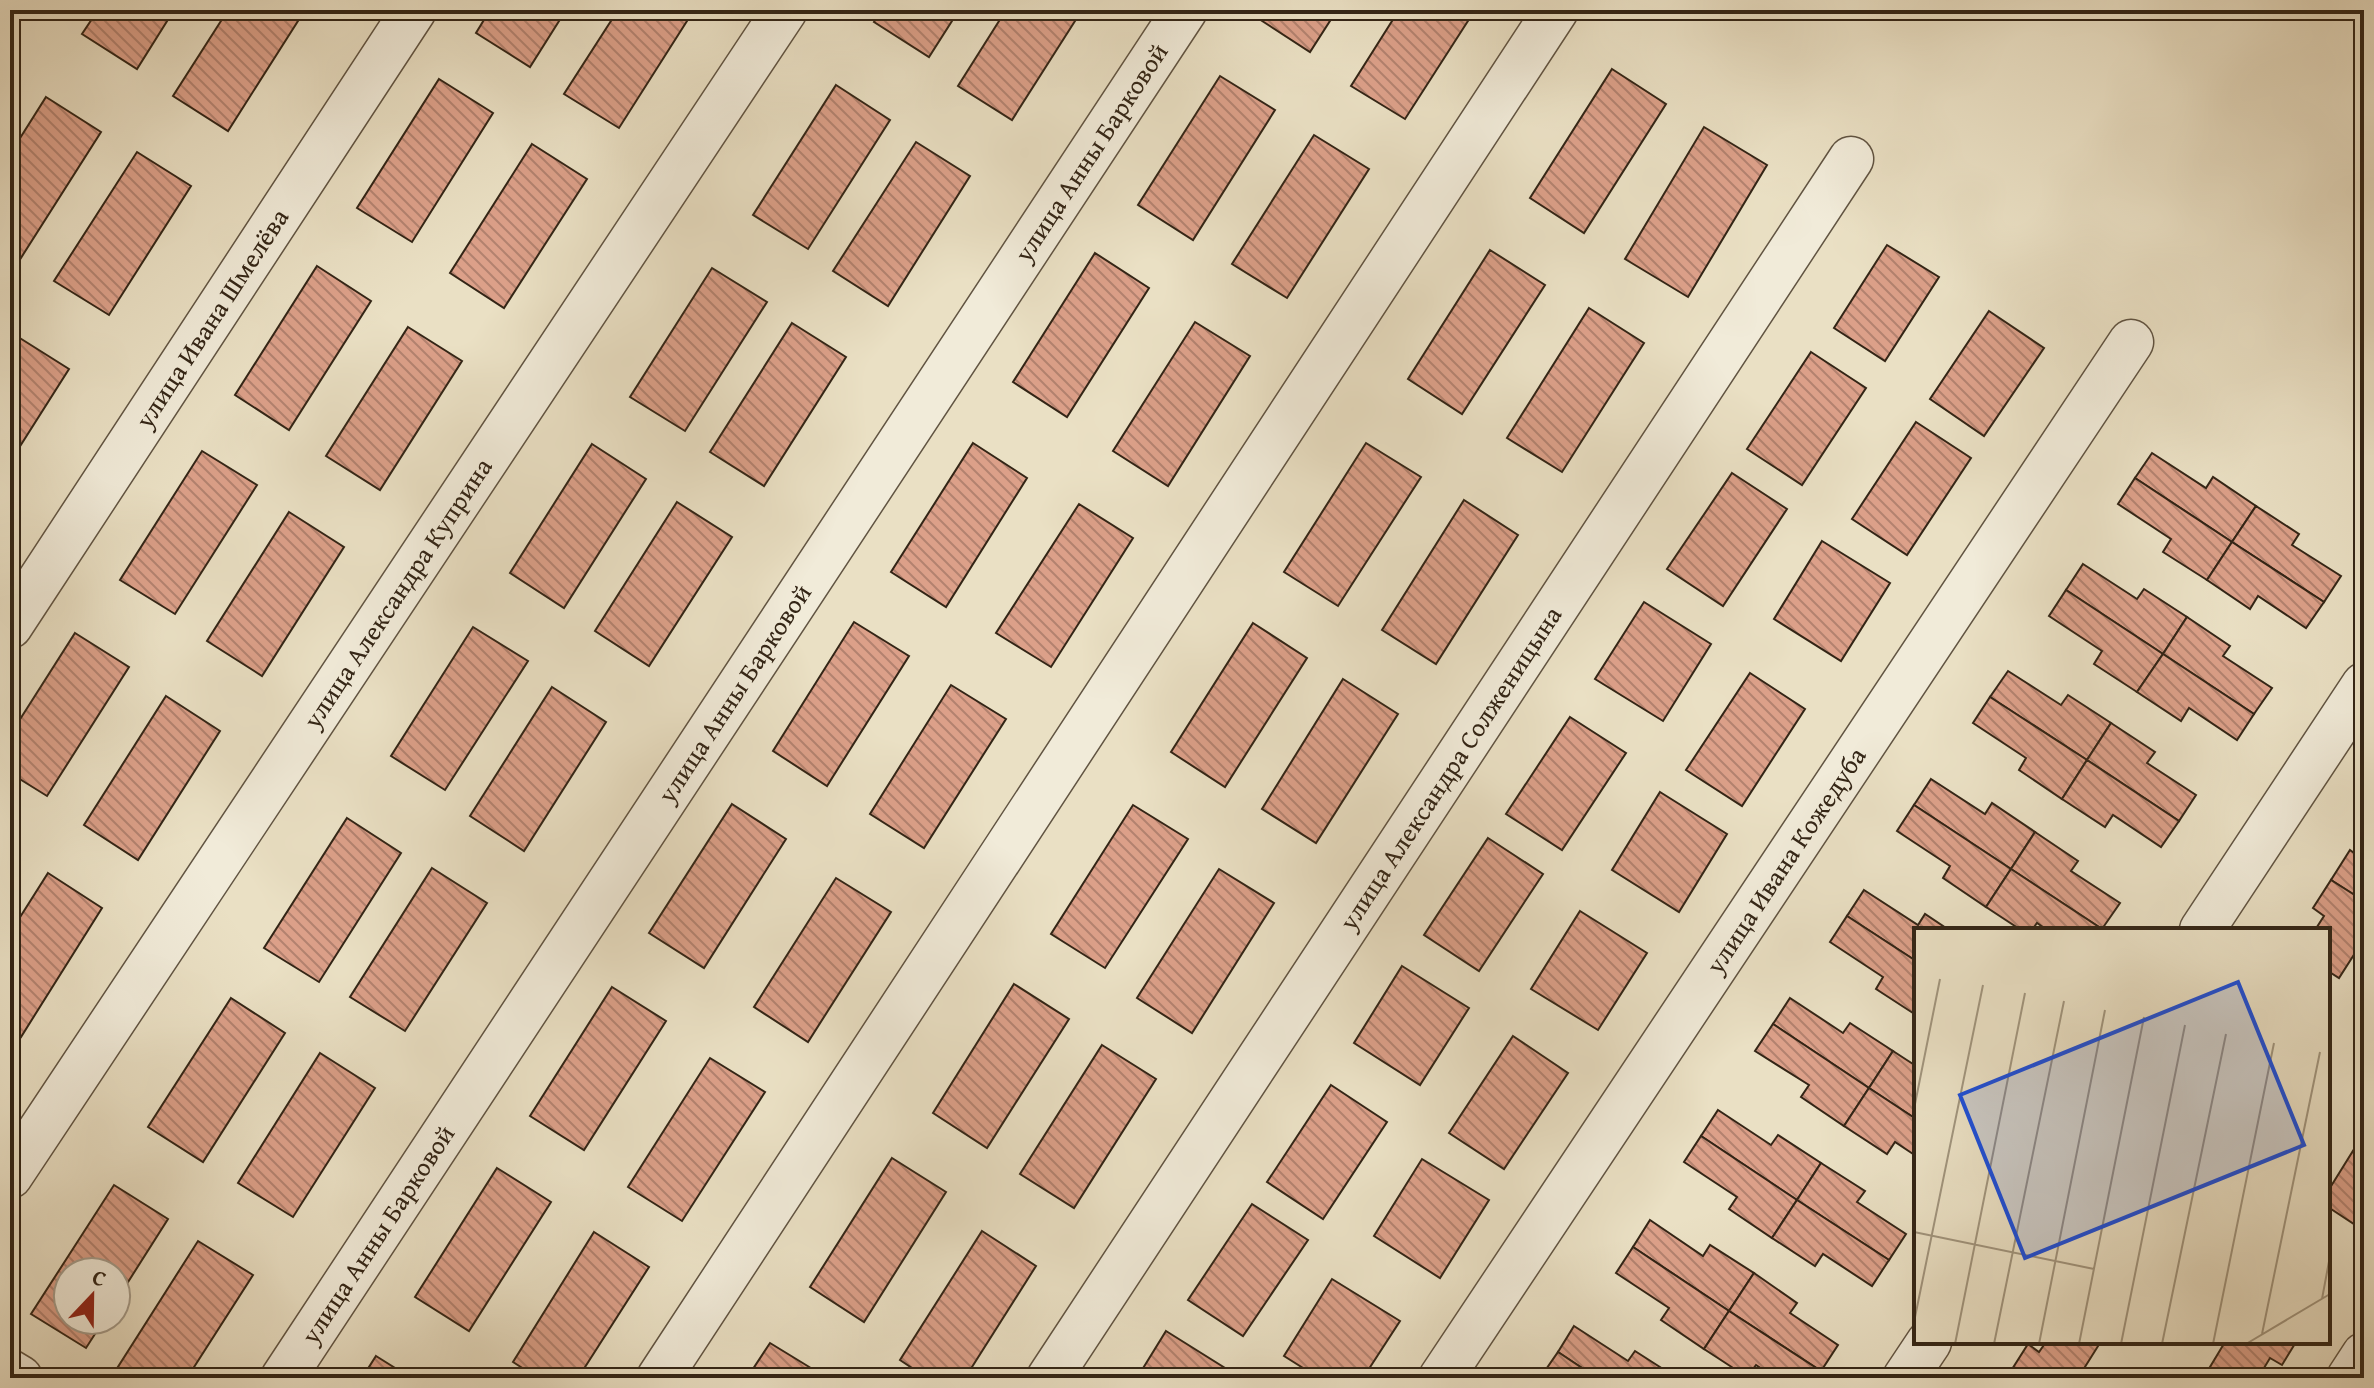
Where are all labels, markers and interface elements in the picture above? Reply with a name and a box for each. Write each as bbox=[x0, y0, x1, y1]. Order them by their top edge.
street label: улица Анны Барковой bbox=[1004, 35, 1177, 270]
street label: улица Ивана Шмелёва bbox=[124, 200, 298, 437]
street label: улица Александра Куприна bbox=[292, 449, 502, 737]
street label: улица Анны Барковой bbox=[647, 576, 821, 811]
street label: улица Александра Солженицына bbox=[1328, 597, 1571, 939]
street label: улица Ивана Кожедуба bbox=[1695, 738, 1876, 982]
inset map bbox=[1914, 928, 2330, 1344]
street label: улица Анны Барковой bbox=[290, 1117, 464, 1352]
north arrow bbox=[52, 1256, 132, 1336]
text: С bbox=[88, 1260, 111, 1295]

